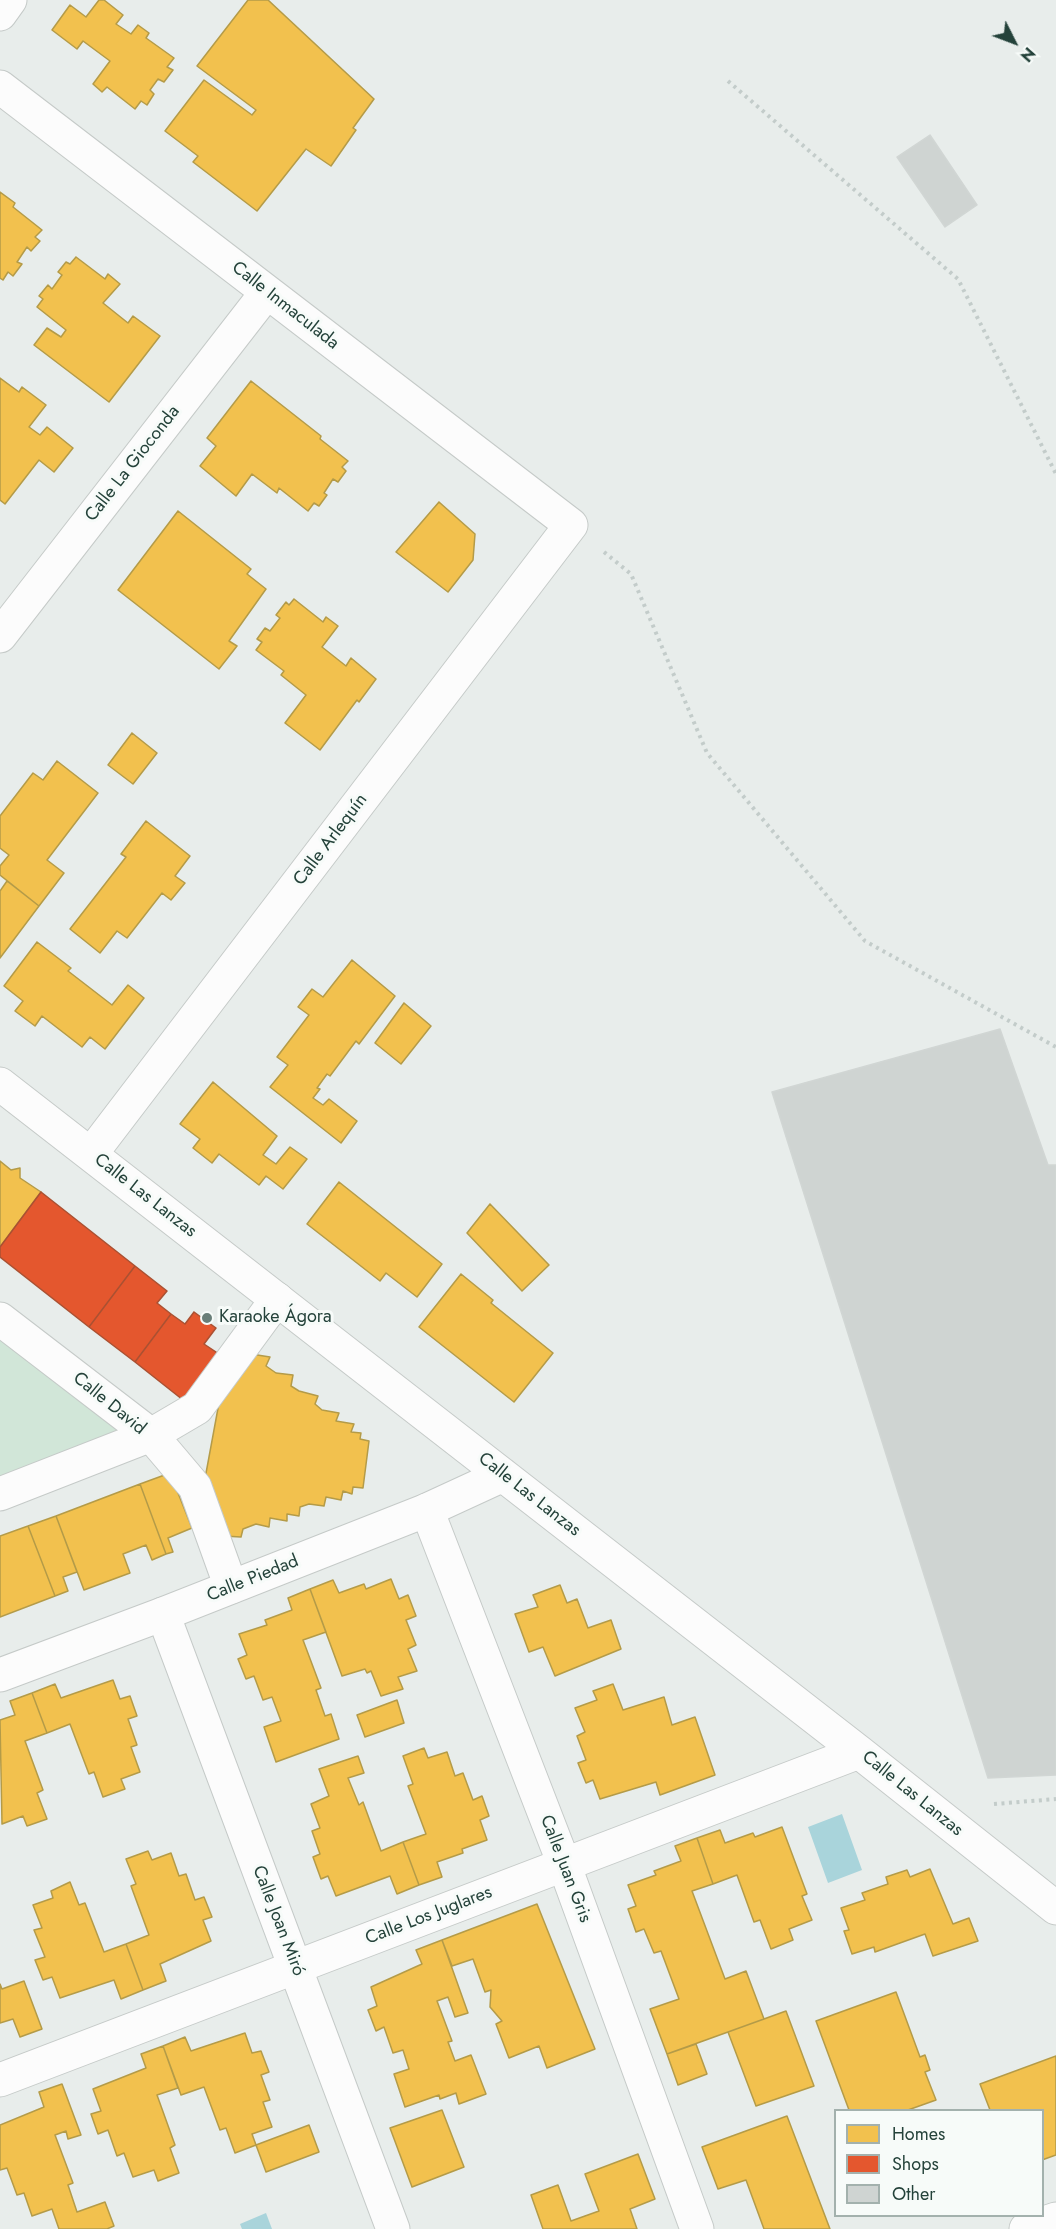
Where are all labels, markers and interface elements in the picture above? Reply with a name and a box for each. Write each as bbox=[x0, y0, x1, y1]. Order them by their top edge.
north arrow bbox=[984, 12, 1044, 72]
text: N bbox=[1015, 42, 1041, 67]
street label: Calle Inmaculada bbox=[227, 257, 343, 355]
street label: Calle La Gioconda bbox=[81, 402, 185, 526]
street label: Calle Arlequín bbox=[290, 790, 372, 890]
street label: Calle Las Lanzas bbox=[90, 1149, 200, 1243]
place label: Karaoke Ágora bbox=[219, 1307, 332, 1329]
marker: Karaoke Ágora bbox=[200, 1311, 214, 1325]
street label: Calle David bbox=[68, 1368, 150, 1440]
street label: Calle Las Lanzas bbox=[474, 1448, 584, 1542]
street label: Calle Piedad bbox=[204, 1551, 302, 1607]
street label: Calle Las Lanzas bbox=[857, 1747, 967, 1841]
street label: Calle Juan Gris bbox=[535, 1812, 595, 1926]
street label: Calle Joan Miró bbox=[247, 1863, 309, 1979]
street label: Calle Los Juglares bbox=[363, 1882, 495, 1950]
legend bbox=[834, 2109, 1044, 2217]
text: Homes bbox=[892, 2121, 945, 2147]
text: Shops bbox=[892, 2151, 939, 2177]
text: Other bbox=[892, 2181, 935, 2207]

